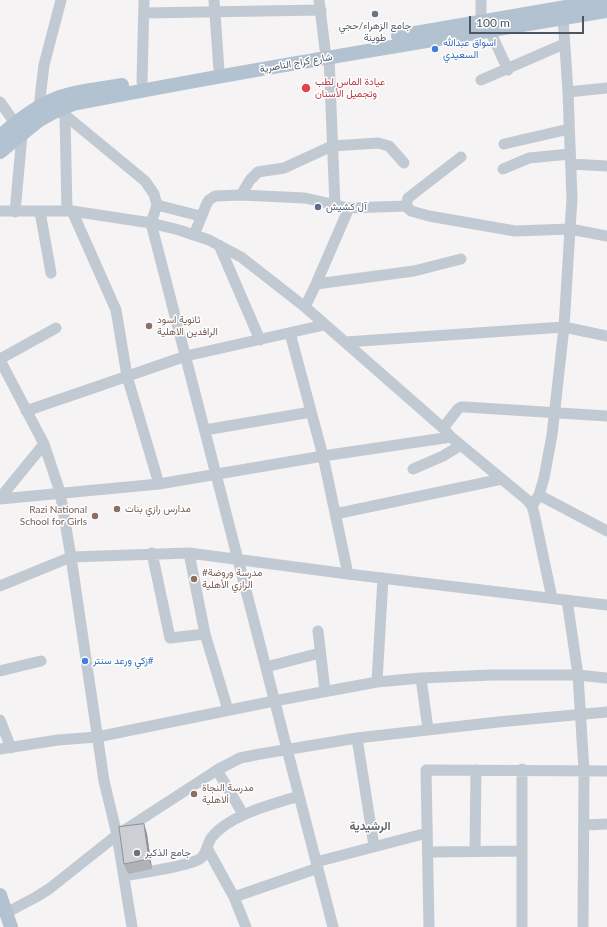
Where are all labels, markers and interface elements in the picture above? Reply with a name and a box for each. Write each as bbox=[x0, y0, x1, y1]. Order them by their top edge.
scale bar bbox=[471, 8, 586, 34]
marker: جامع الزهراء/حجي طوينة bbox=[370, 9, 380, 19]
text: 100 m bbox=[476, 15, 510, 30]
place label: جامع الزهراء/حجي طوينة bbox=[339, 20, 411, 44]
place label: اسواق عبدالله السعيدي bbox=[443, 37, 496, 60]
marker: اسواق عبدالله السعيدي bbox=[430, 44, 440, 54]
street label: شارع كراج الناصرية bbox=[259, 51, 333, 75]
place label: عيادة الماس لطب وتجميل الأسنان bbox=[315, 76, 385, 100]
marker: عيادة الماس لطب وتجميل الأسنان bbox=[300, 82, 312, 94]
place label: آل كشيش bbox=[326, 201, 367, 213]
marker: آل كشيش bbox=[313, 202, 323, 212]
place label: ثانوية اسود الرافدين الاهلية bbox=[157, 314, 218, 338]
marker: ثانوية اسود الرافدين الاهلية bbox=[144, 321, 154, 331]
place label: مدارس رازي بنات bbox=[125, 503, 191, 515]
place label: Razi National School for Girls bbox=[20, 504, 87, 528]
marker: مدارس رازي بنات bbox=[112, 504, 122, 514]
marker: Razi National School for Girls bbox=[90, 511, 100, 521]
place label: #مدرسة وروضة الرازي الأهلية bbox=[202, 567, 262, 590]
marker: #مدرسة وروضة الرازي الأهلية bbox=[189, 574, 199, 584]
place label: زكي ورعد سنتر# bbox=[93, 655, 154, 667]
marker: زكي ورعد سنتر# bbox=[80, 656, 90, 666]
place label: مدرسة النجاة ألاهلية bbox=[202, 782, 254, 806]
marker: مدرسة النجاة ألاهلية bbox=[189, 789, 199, 799]
district label: الرشيدية bbox=[349, 819, 391, 833]
place label: جامع الذكير bbox=[145, 847, 191, 859]
marker: جامع الذكير bbox=[132, 848, 142, 858]

